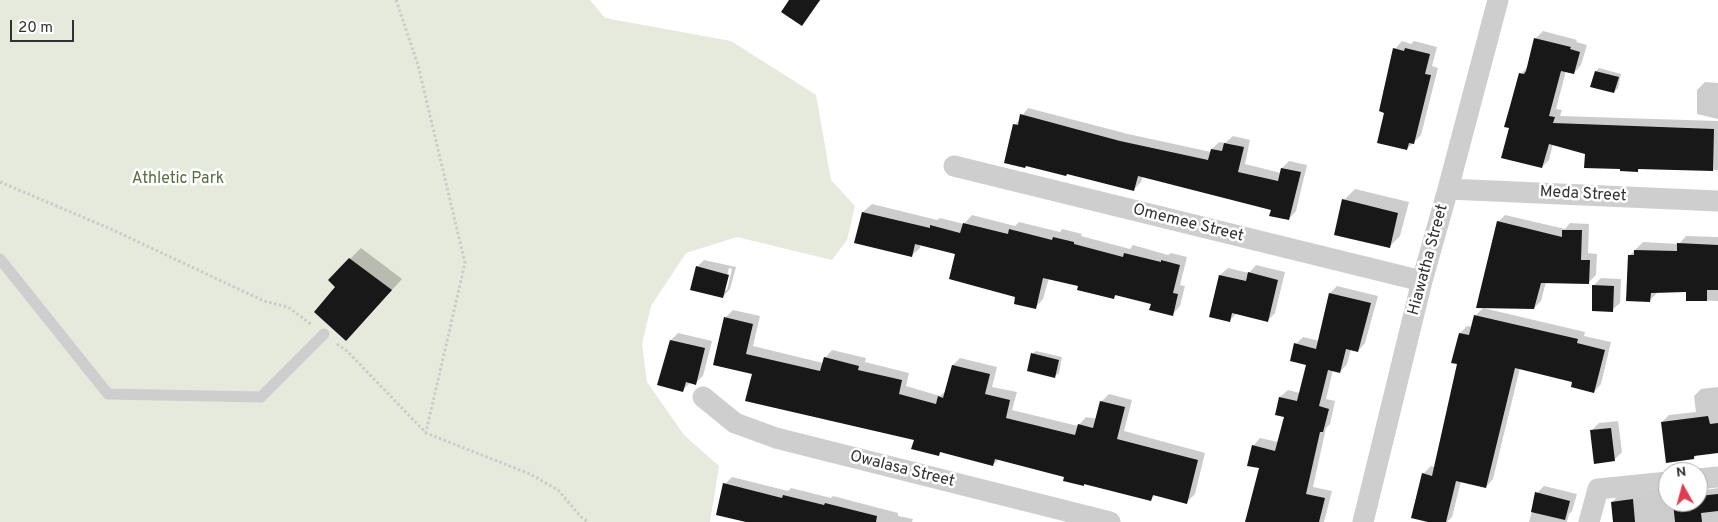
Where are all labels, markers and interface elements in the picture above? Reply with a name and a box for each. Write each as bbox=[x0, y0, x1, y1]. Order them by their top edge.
scale bar bbox=[12, 10, 76, 42]
text: 20 m bbox=[18, 19, 53, 38]
park label: Athletic Park bbox=[132, 170, 224, 190]
street label: Meda Street bbox=[1539, 183, 1627, 207]
street label: Omemee Street bbox=[1131, 201, 1245, 247]
street label: Hiawatha Street bbox=[1405, 202, 1453, 318]
street label: Owalasa Street bbox=[848, 448, 956, 492]
north arrow bbox=[1658, 462, 1708, 512]
text: N bbox=[1675, 464, 1687, 482]

